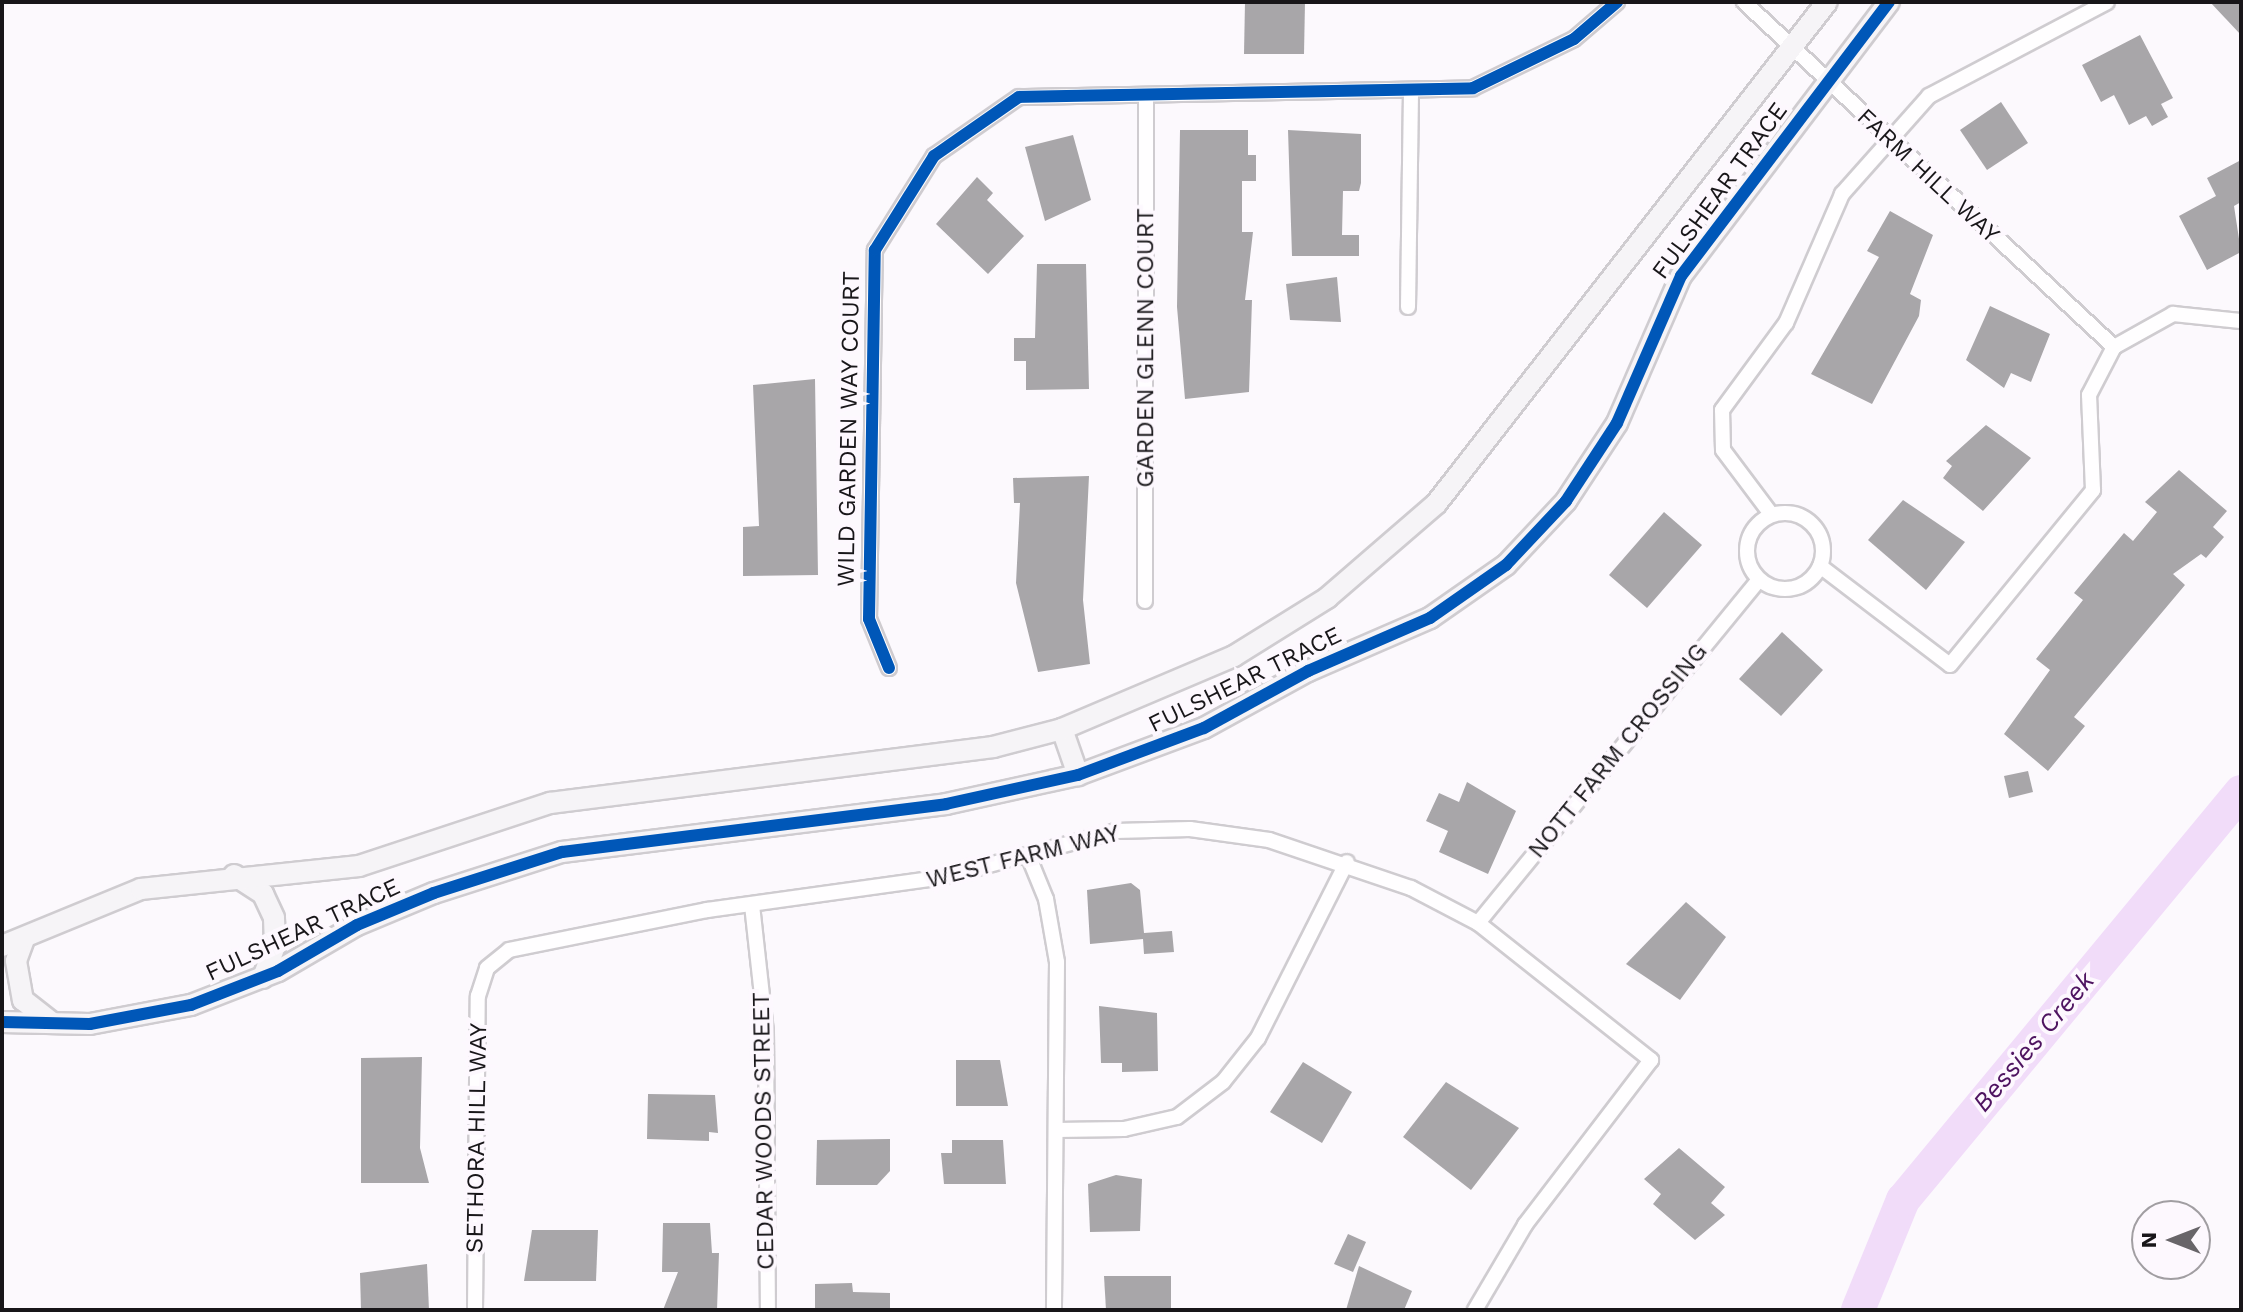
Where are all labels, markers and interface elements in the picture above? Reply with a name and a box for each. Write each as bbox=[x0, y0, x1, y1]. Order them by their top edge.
street label: FULSHEAR TRACE bbox=[1646, 97, 1794, 285]
street label: FARM HILL WAY bbox=[1850, 102, 2006, 250]
street label: GARDEN GLENN COURT bbox=[1132, 208, 1160, 488]
street label: WILD GARDEN WAY COURT bbox=[832, 270, 866, 588]
street label: FULSHEAR TRACE bbox=[1143, 621, 1347, 739]
street label: NOTT FARM CROSSING bbox=[1522, 638, 1714, 864]
street label: WEST FARM WAY bbox=[923, 819, 1123, 895]
street label: FULSHEAR TRACE bbox=[201, 872, 405, 988]
water label: Bessies Creek bbox=[1966, 966, 2102, 1118]
street label: CEDAR WOODS STREET bbox=[747, 992, 781, 1270]
street label: SETHORA HILL WAY bbox=[461, 1022, 493, 1254]
north arrow bbox=[2131, 1200, 2211, 1280]
text: N bbox=[2136, 1232, 2161, 1248]

